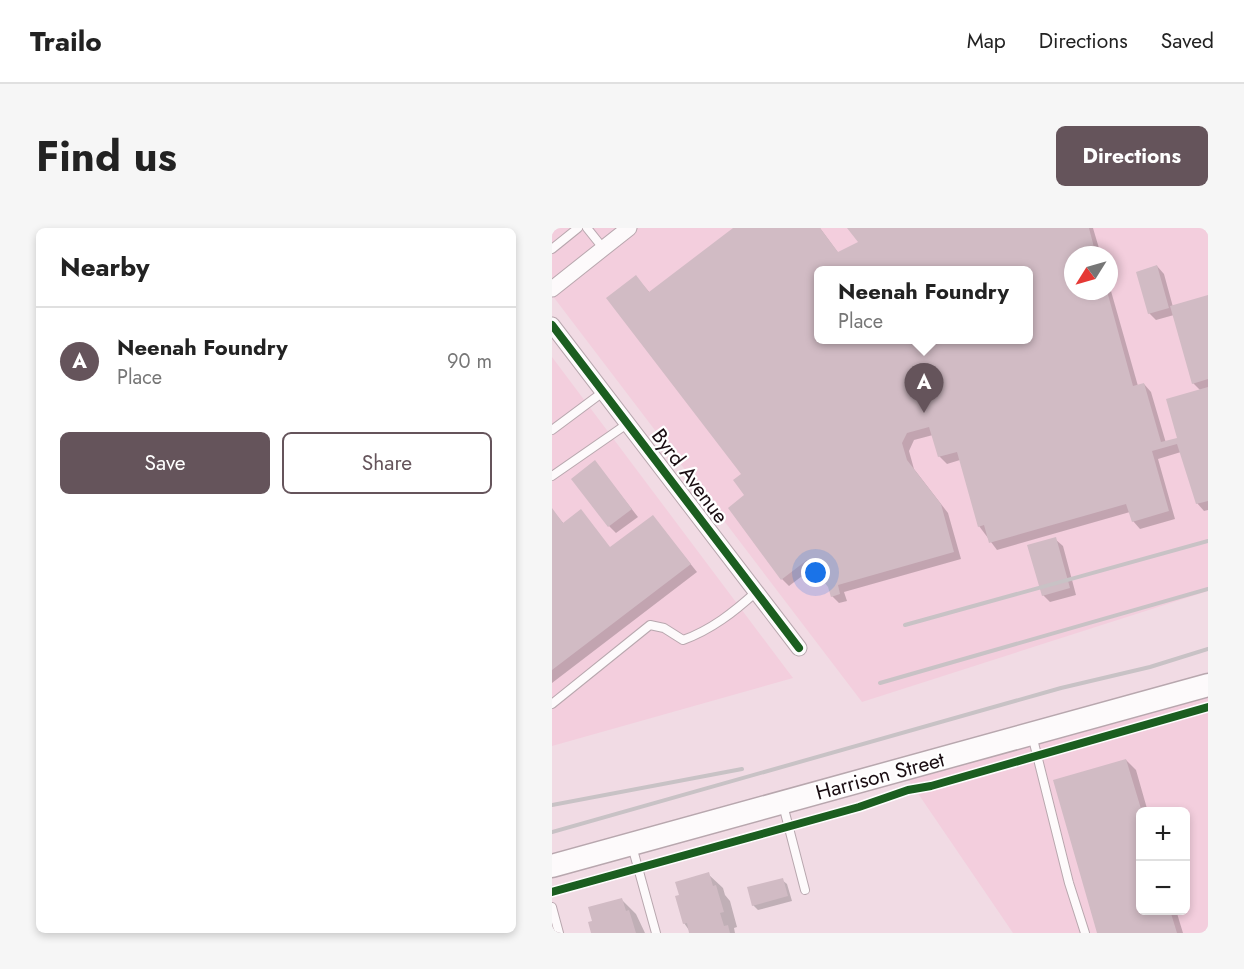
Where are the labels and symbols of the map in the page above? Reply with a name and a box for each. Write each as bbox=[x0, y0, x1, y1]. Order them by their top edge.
north arrow bbox=[1064, 246, 1118, 300]
pin: A bbox=[904, 364, 944, 413]
street label: Byrd Avenue bbox=[644, 422, 736, 530]
your location bbox=[801, 558, 830, 587]
street label: Harrison Street bbox=[812, 744, 948, 808]

